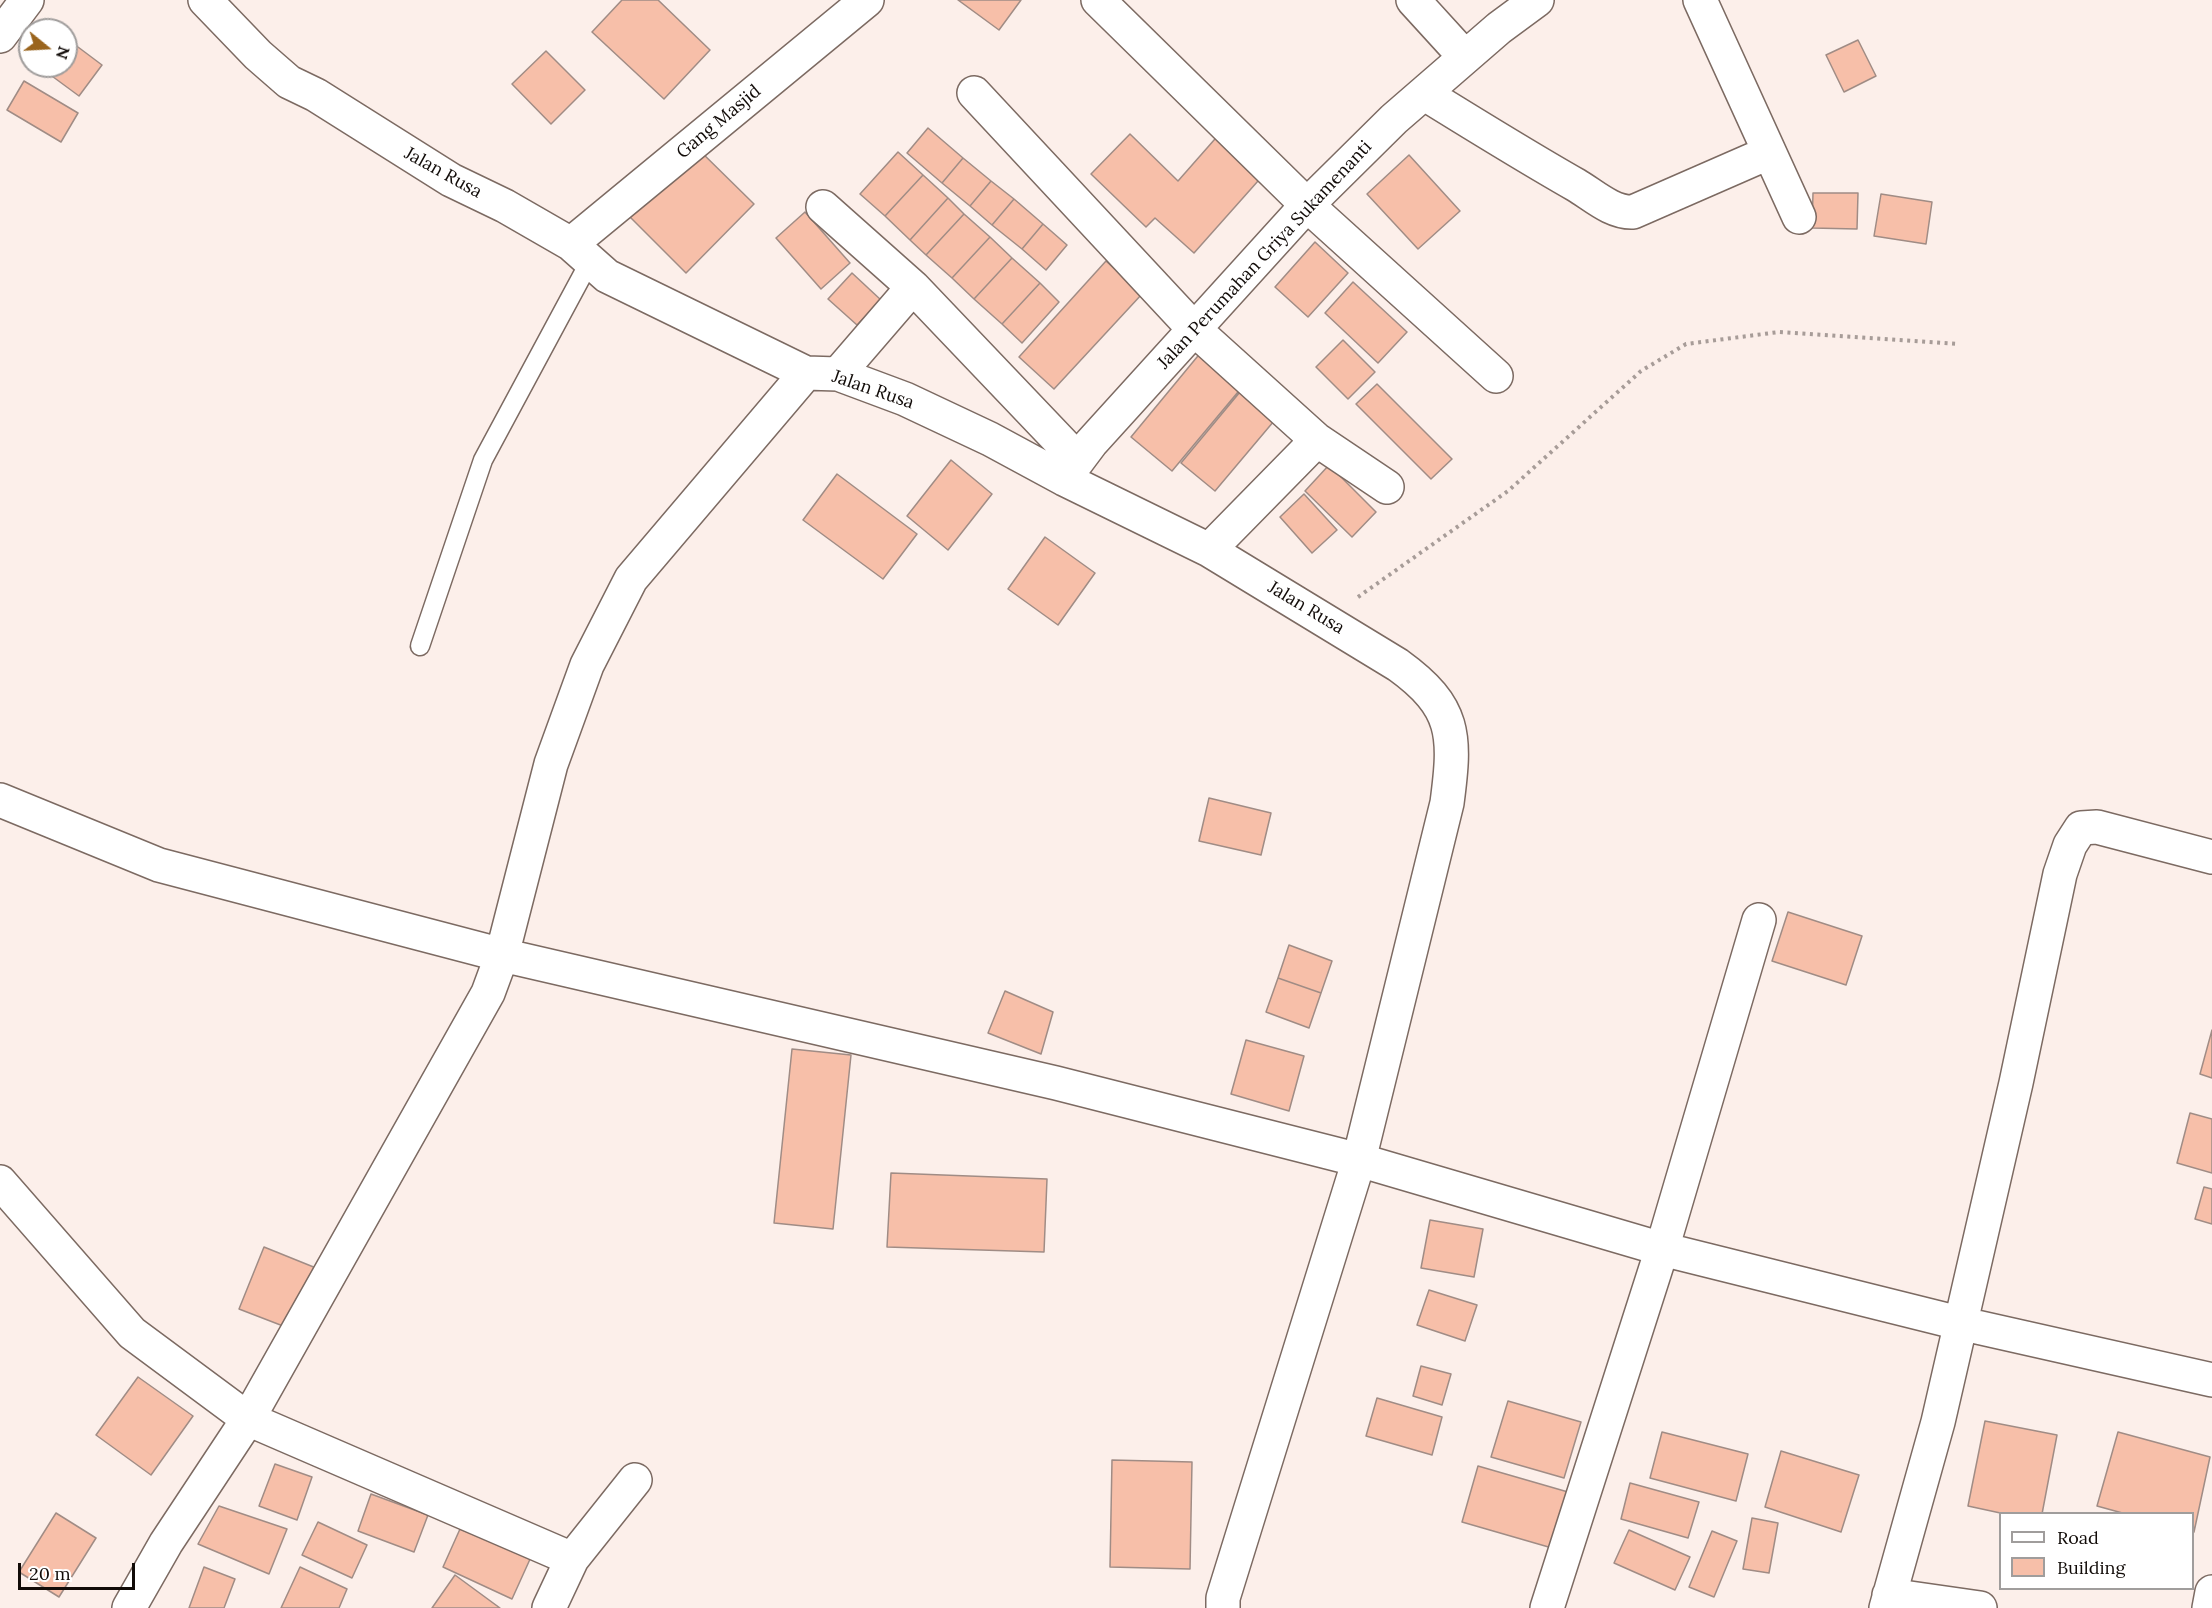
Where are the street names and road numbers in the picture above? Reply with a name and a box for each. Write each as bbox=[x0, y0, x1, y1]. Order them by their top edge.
street label: Gang Masjid bbox=[673, 81, 765, 163]
street label: Jalan Perumahan Griya Sukamenanti bbox=[1153, 136, 1377, 374]
street label: Jalan Rusa bbox=[400, 143, 486, 203]
street label: Jalan Rusa bbox=[829, 366, 917, 414]
street label: Jalan Rusa bbox=[1264, 577, 1348, 639]

